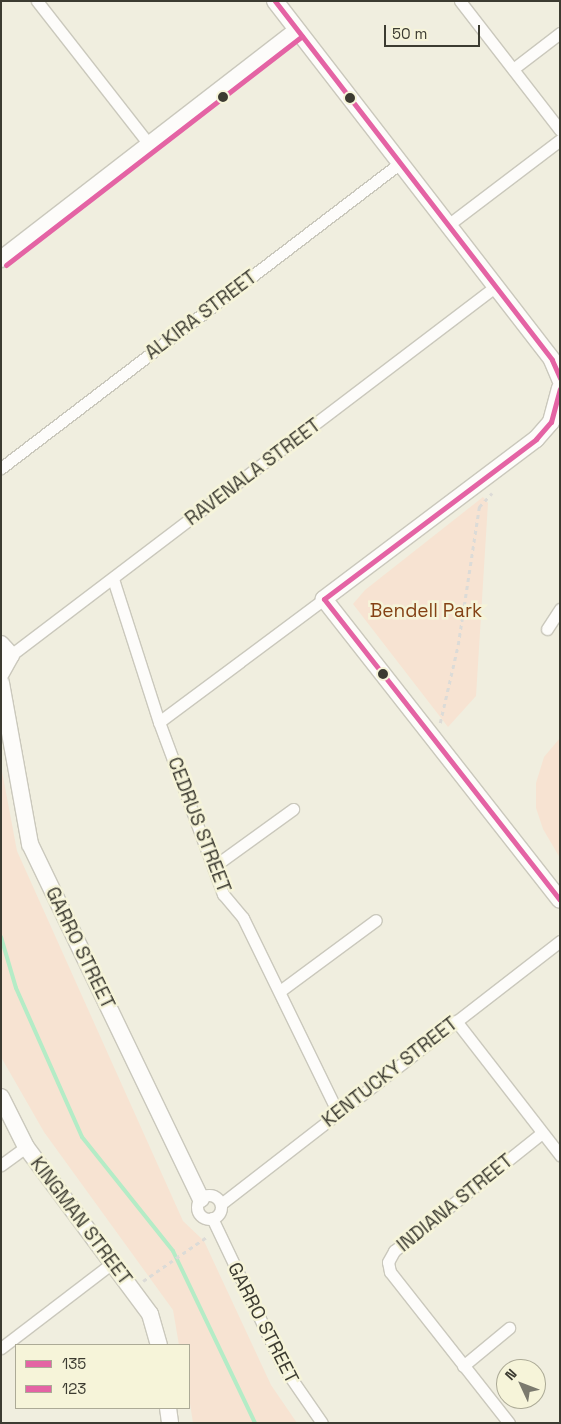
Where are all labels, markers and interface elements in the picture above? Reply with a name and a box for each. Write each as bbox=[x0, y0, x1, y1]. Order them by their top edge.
scale bar bbox=[386, 15, 482, 47]
text: 50 m bbox=[392, 24, 427, 43]
unlabelled marker bbox=[218, 92, 228, 102]
unlabelled marker bbox=[345, 93, 355, 103]
street label: ALKIRA STREET bbox=[141, 266, 261, 364]
street label: RAVENALA STREET bbox=[181, 414, 325, 530]
park label: Bendell Park bbox=[370, 600, 482, 622]
unlabelled marker bbox=[378, 669, 388, 679]
street label: CEDRUS STREET bbox=[163, 754, 235, 896]
street label: GARRO STREET bbox=[41, 883, 119, 1013]
street label: KENTUCKY STREET bbox=[318, 1012, 462, 1132]
street label: INDIANA STREET bbox=[392, 1149, 518, 1257]
street label: KINGMAN STREET bbox=[26, 1153, 136, 1289]
street label: GARRO STREET bbox=[223, 1259, 303, 1387]
legend bbox=[15, 1344, 190, 1409]
text: 135 bbox=[62, 1354, 86, 1373]
north arrow bbox=[496, 1359, 546, 1409]
text: N bbox=[501, 1365, 521, 1384]
text: 123 bbox=[62, 1379, 86, 1398]

